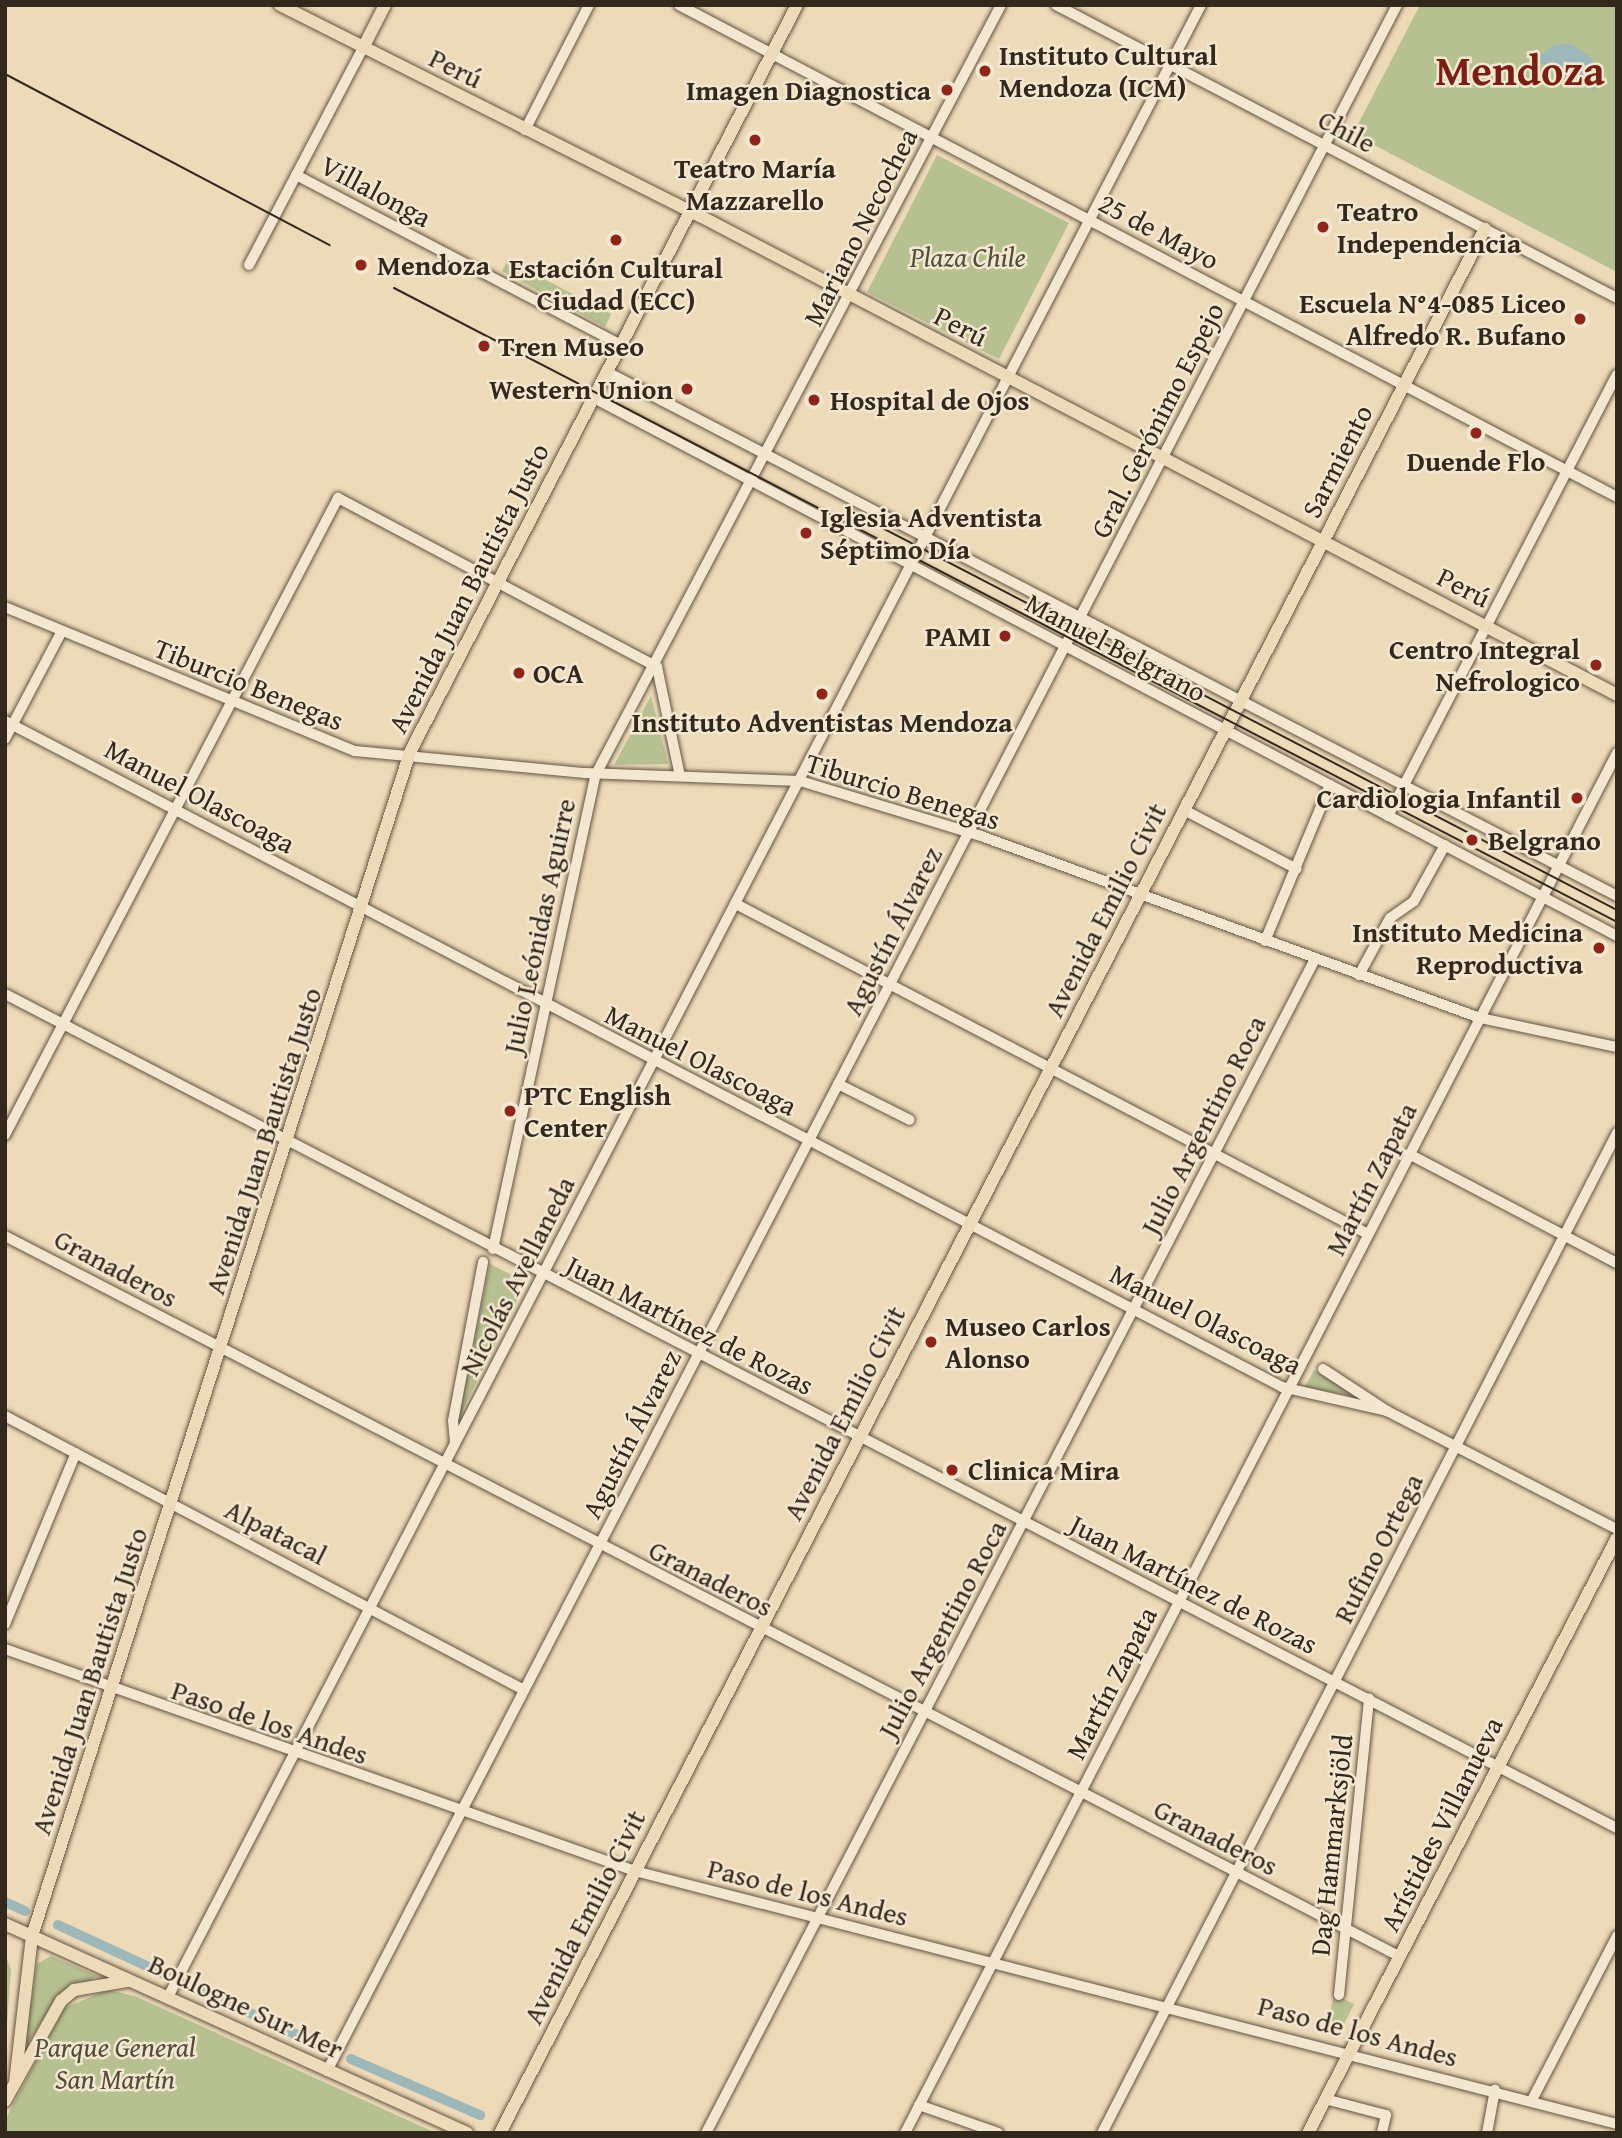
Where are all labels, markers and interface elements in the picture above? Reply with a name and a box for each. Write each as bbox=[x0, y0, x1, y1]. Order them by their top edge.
place label: Instituto Cultural Mendoza (ICM) bbox=[999, 38, 1217, 104]
street label: Perú bbox=[424, 41, 488, 95]
district label: Mendoza bbox=[1435, 45, 1605, 95]
marker: Instituto Cultural Mendoza (ICM) bbox=[977, 63, 993, 79]
place label: Imagen Diagnostica bbox=[686, 73, 931, 107]
marker: Imagen Diagnostica bbox=[937, 80, 957, 100]
street label: Chile bbox=[1313, 102, 1381, 160]
street label: Mariano Necochea bbox=[796, 123, 924, 331]
marker: Teatro María Mazzarello bbox=[747, 132, 763, 148]
street label: Villalonga bbox=[315, 148, 437, 234]
place label: Teatro María Mazzarello bbox=[674, 151, 836, 217]
street label: 25 de Mayo bbox=[1093, 185, 1225, 277]
place label: Teatro Independencia bbox=[1337, 194, 1521, 260]
marker: Teatro Independencia bbox=[1315, 219, 1331, 235]
marker: Estación Cultural Ciudad (ECC) bbox=[608, 232, 624, 248]
park label: Plaza Chile bbox=[910, 240, 1026, 274]
place label: Mendoza bbox=[377, 248, 490, 282]
place label: Estación Cultural Ciudad (ECC) bbox=[509, 251, 723, 317]
marker: Mendoza bbox=[351, 255, 371, 275]
place label: Escuela N°4-085 Liceo Alfredo R. Bufano bbox=[1299, 286, 1566, 352]
street label: Gral. Gerónimo Espejo bbox=[1083, 297, 1231, 543]
street label: Perú bbox=[929, 299, 993, 353]
marker: Escuela N°4-085 Liceo Alfredo R. Bufano bbox=[1572, 311, 1588, 327]
place label: Tren Museo bbox=[498, 329, 644, 363]
marker: Tren Museo bbox=[476, 338, 492, 354]
place label: Western Union bbox=[489, 372, 673, 406]
marker: Western Union bbox=[679, 381, 695, 397]
place label: Hospital de Ojos bbox=[830, 383, 1030, 417]
marker: Hospital de Ojos bbox=[804, 390, 824, 410]
street label: Sarmiento bbox=[1294, 399, 1380, 523]
marker: Duende Flo bbox=[1468, 425, 1484, 441]
street label: Avenida Juan Bautista Justo bbox=[380, 437, 556, 739]
place label: Duende Flo bbox=[1407, 444, 1545, 478]
place label: Iglesia Adventista Séptimo Día bbox=[820, 500, 1042, 566]
marker: Iglesia Adventista Séptimo Día bbox=[798, 525, 814, 541]
street label: Perú bbox=[1432, 560, 1496, 614]
street label: Manuel Belgrano bbox=[1020, 585, 1212, 709]
place label: PAMI bbox=[925, 619, 991, 653]
marker: PAMI bbox=[997, 628, 1013, 644]
street label: Tiburcio Benegas bbox=[149, 631, 349, 737]
place label: Centro Integral Nefrologico bbox=[1389, 632, 1580, 698]
marker: Centro Integral Nefrologico bbox=[1586, 655, 1606, 675]
place label: OCA bbox=[533, 656, 584, 690]
marker: OCA bbox=[511, 665, 527, 681]
marker: Instituto Adventistas Mendoza bbox=[814, 686, 830, 702]
place label: Instituto Adventistas Mendoza bbox=[631, 705, 1013, 739]
street label: Manuel Olascoaga bbox=[99, 732, 301, 860]
street label: Tiburcio Benegas bbox=[802, 746, 1004, 836]
place label: Cardiologia Infantil bbox=[1316, 781, 1561, 815]
marker: Cardiologia Infantil bbox=[1567, 788, 1587, 808]
street label: Julio Leónidas Aguirre bbox=[496, 795, 582, 1057]
street label: Avenida Emilio Civit bbox=[1037, 797, 1173, 1023]
place label: Belgrano bbox=[1488, 823, 1601, 857]
marker: Belgrano bbox=[1462, 830, 1482, 850]
street label: Agustín Álvarez bbox=[835, 841, 949, 1021]
place label: Instituto Medicina Reproductiva bbox=[1352, 915, 1583, 981]
marker: Instituto Medicina Reproductiva bbox=[1589, 938, 1609, 958]
street label: Avenida Juan Bautista Justo bbox=[197, 983, 329, 1299]
street label: Manuel Olascoaga bbox=[600, 997, 802, 1123]
street label: Julio Argentino Roca bbox=[1133, 1010, 1273, 1240]
place label: PTC English Center bbox=[524, 1078, 671, 1144]
street label: Martín Zapata bbox=[1318, 1097, 1424, 1261]
marker: PTC English Center bbox=[502, 1103, 518, 1119]
street label: Nicolás Avellaneda bbox=[452, 1171, 582, 1381]
street label: Granaderos bbox=[49, 1222, 183, 1314]
street label: Juan Martínez de Rozas bbox=[561, 1248, 819, 1402]
street label: Manuel Olascoaga bbox=[1105, 1256, 1307, 1382]
street label: Avenida Emilio Civit bbox=[776, 1300, 912, 1526]
place label: Museo Carlos Alonso bbox=[945, 1309, 1111, 1375]
marker: Museo Carlos Alonso bbox=[923, 1334, 939, 1350]
street label: Agustín Álvarez bbox=[574, 1344, 688, 1524]
place label: Clinica Mira bbox=[968, 1453, 1120, 1487]
marker: Clinica Mira bbox=[942, 1460, 962, 1480]
street label: Rufino Ortega bbox=[1326, 1468, 1430, 1628]
street label: Alpatacal bbox=[219, 1492, 333, 1572]
street label: Juan Martínez de Rozas bbox=[1065, 1507, 1323, 1661]
street label: Julio Argentino Roca bbox=[870, 1515, 1014, 1743]
street label: Avenida Juan Bautista Justo bbox=[23, 1523, 155, 1839]
street label: Granaderos bbox=[643, 1532, 779, 1624]
street label: Martín Zapata bbox=[1058, 1601, 1164, 1765]
street label: Paso de los Andes bbox=[167, 1673, 373, 1771]
street label: Arístides Villanueva bbox=[1372, 1711, 1510, 1937]
street label: Dag Hammarksjöld bbox=[1303, 1733, 1359, 1957]
street label: Granaderos bbox=[1148, 1791, 1284, 1883]
street label: Avenida Emilio Civit bbox=[516, 1804, 652, 2030]
street label: Paso de los Andes bbox=[704, 1851, 912, 1933]
street label: Boulogne Sur Mer bbox=[143, 1946, 349, 2066]
street label: Paso de los Andes bbox=[1254, 1988, 1462, 2074]
park label: Parque General San Martín bbox=[34, 2030, 196, 2096]

